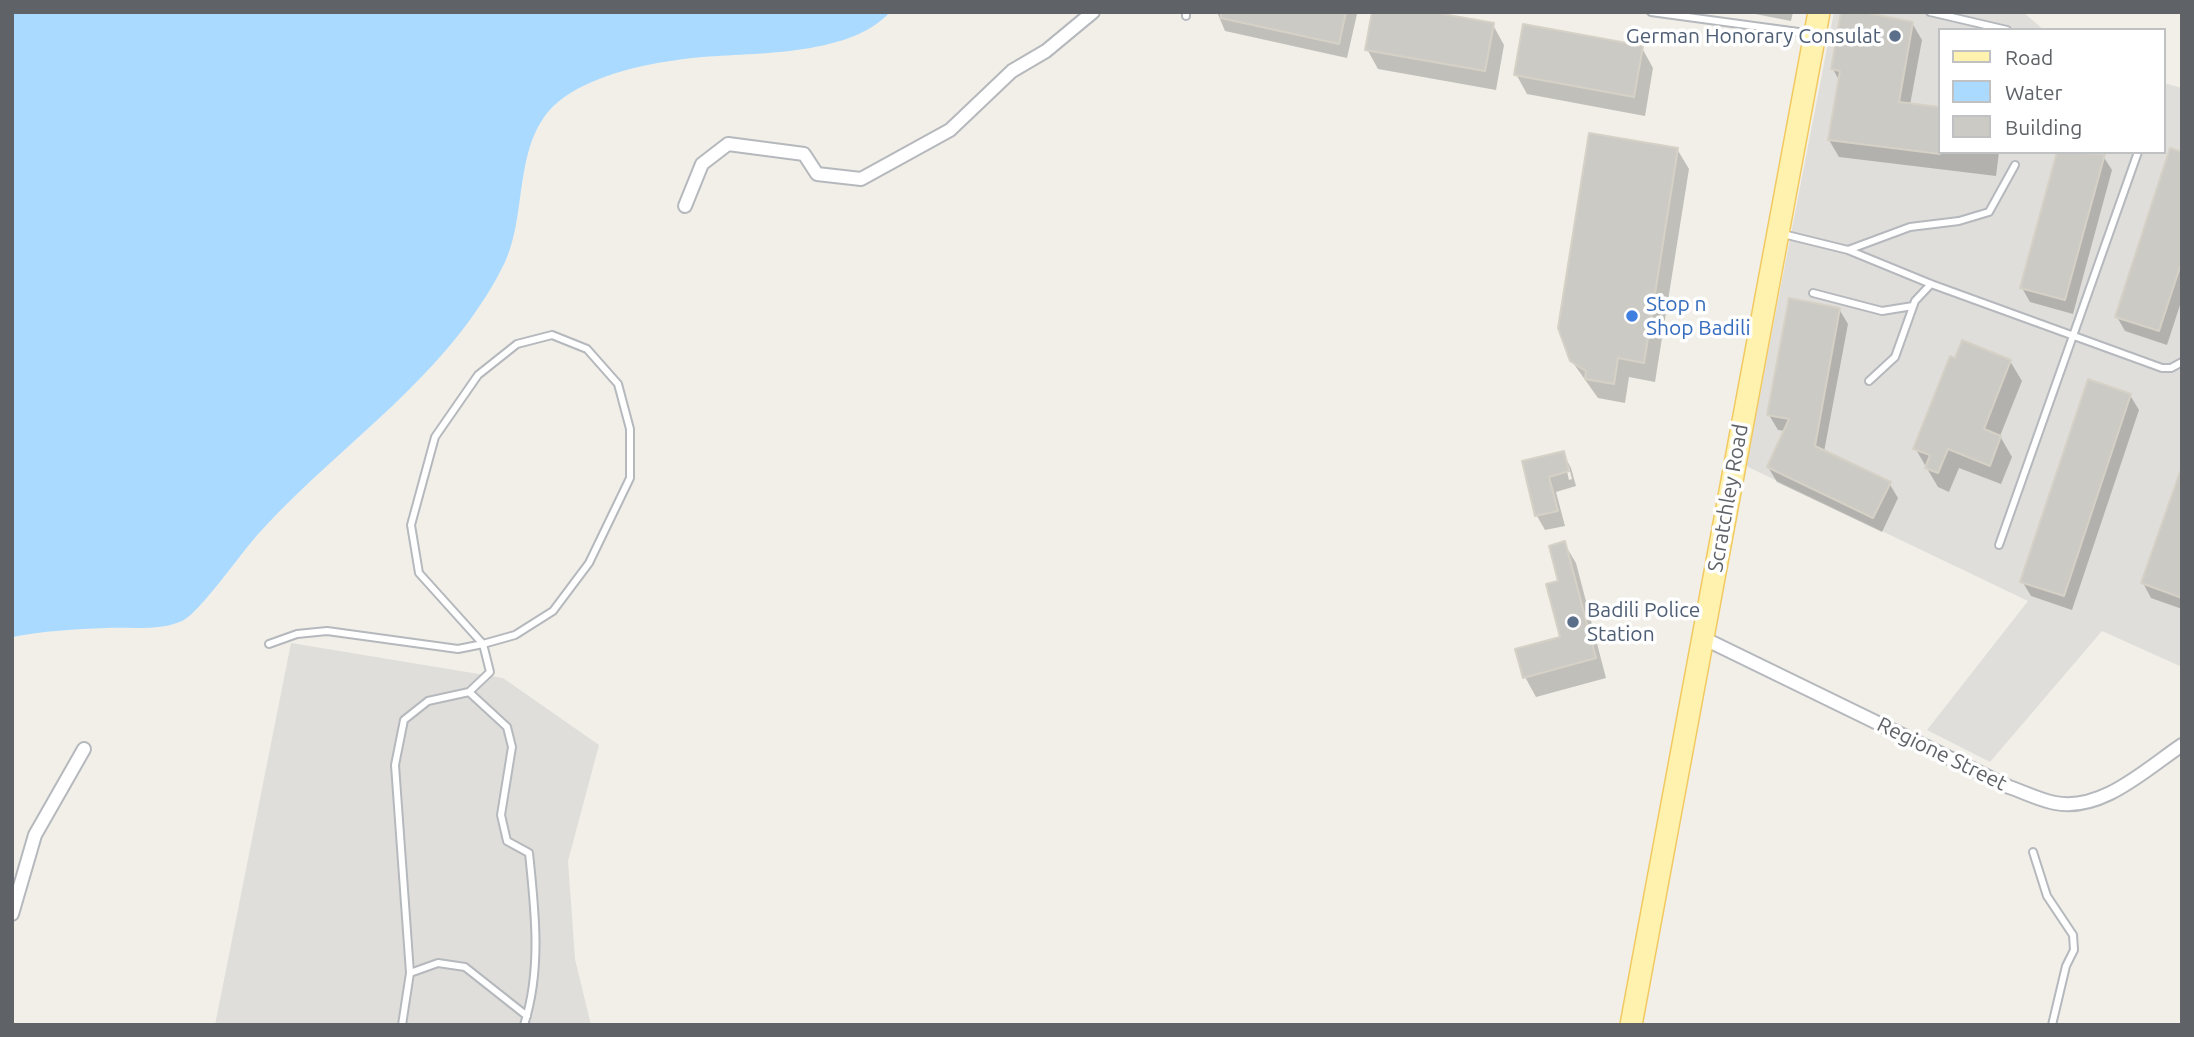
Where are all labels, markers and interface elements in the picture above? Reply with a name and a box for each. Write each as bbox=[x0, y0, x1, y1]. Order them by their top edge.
place label: German Honorary Consulat bbox=[1626, 23, 1881, 49]
marker: German Honorary Consulat bbox=[1887, 28, 1903, 44]
legend bbox=[1938, 28, 2166, 154]
text: Road bbox=[2005, 45, 2053, 69]
text: Water bbox=[2005, 80, 2063, 104]
text: Building bbox=[2005, 115, 2082, 139]
place label: Stop n Shop Badili bbox=[1646, 291, 1750, 341]
marker: Stop n Shop Badili bbox=[1624, 308, 1640, 324]
street label: Scratchley Road bbox=[1703, 422, 1753, 574]
place label: Badili Police Station bbox=[1587, 597, 1700, 647]
marker: Badili Police Station bbox=[1565, 614, 1581, 630]
street label: Regione Street bbox=[1873, 712, 2011, 796]

